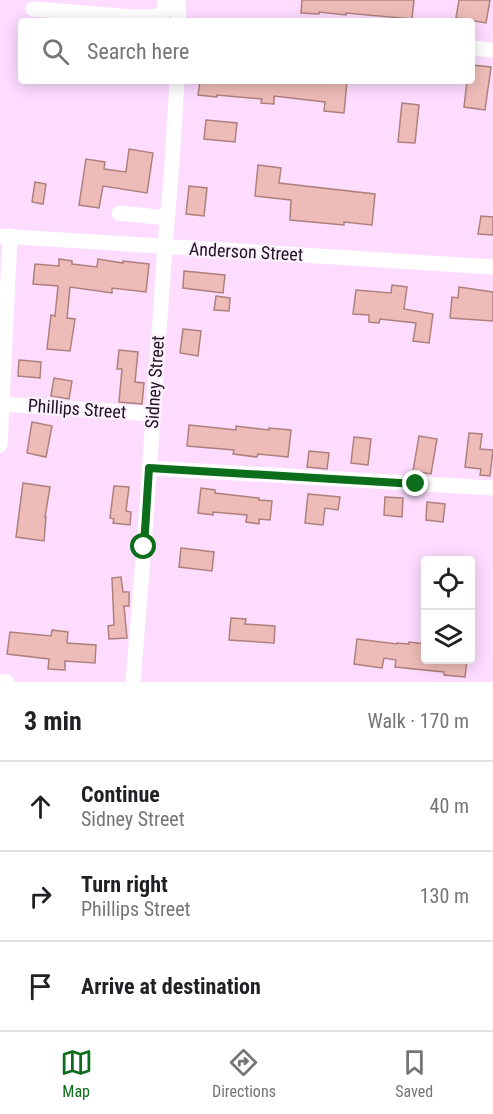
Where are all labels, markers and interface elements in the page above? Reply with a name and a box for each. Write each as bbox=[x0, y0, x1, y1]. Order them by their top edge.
search box bbox=[18, 18, 475, 84]
icon: search bbox=[39, 35, 72, 68]
text: Search here bbox=[87, 39, 189, 64]
street label: Anderson Street bbox=[188, 238, 304, 265]
street label: Sidney Street bbox=[141, 335, 168, 429]
street label: Phillips Street bbox=[27, 395, 127, 422]
route end bbox=[402, 470, 428, 496]
route start bbox=[130, 533, 156, 559]
map controls bbox=[421, 556, 475, 664]
button: locate bbox=[421, 556, 475, 610]
button: layers bbox=[421, 610, 475, 664]
text: 3 min bbox=[24, 706, 82, 736]
text: Walk · 170 m bbox=[368, 709, 469, 733]
text: Continue bbox=[81, 782, 160, 807]
icon: ahead bbox=[24, 790, 57, 823]
text: 40 m bbox=[430, 794, 469, 818]
text: Sidney Street bbox=[81, 807, 185, 831]
text: Turn right bbox=[81, 872, 168, 897]
icon: right bbox=[24, 880, 57, 913]
text: 130 m bbox=[420, 884, 469, 908]
text: Phillips Street bbox=[81, 897, 191, 921]
icon: arrive bbox=[24, 970, 57, 1003]
text: Arrive at destination bbox=[81, 974, 261, 999]
tab: Map bbox=[60, 1046, 93, 1101]
tab: Directions bbox=[212, 1046, 276, 1101]
tab: Saved bbox=[395, 1046, 433, 1101]

